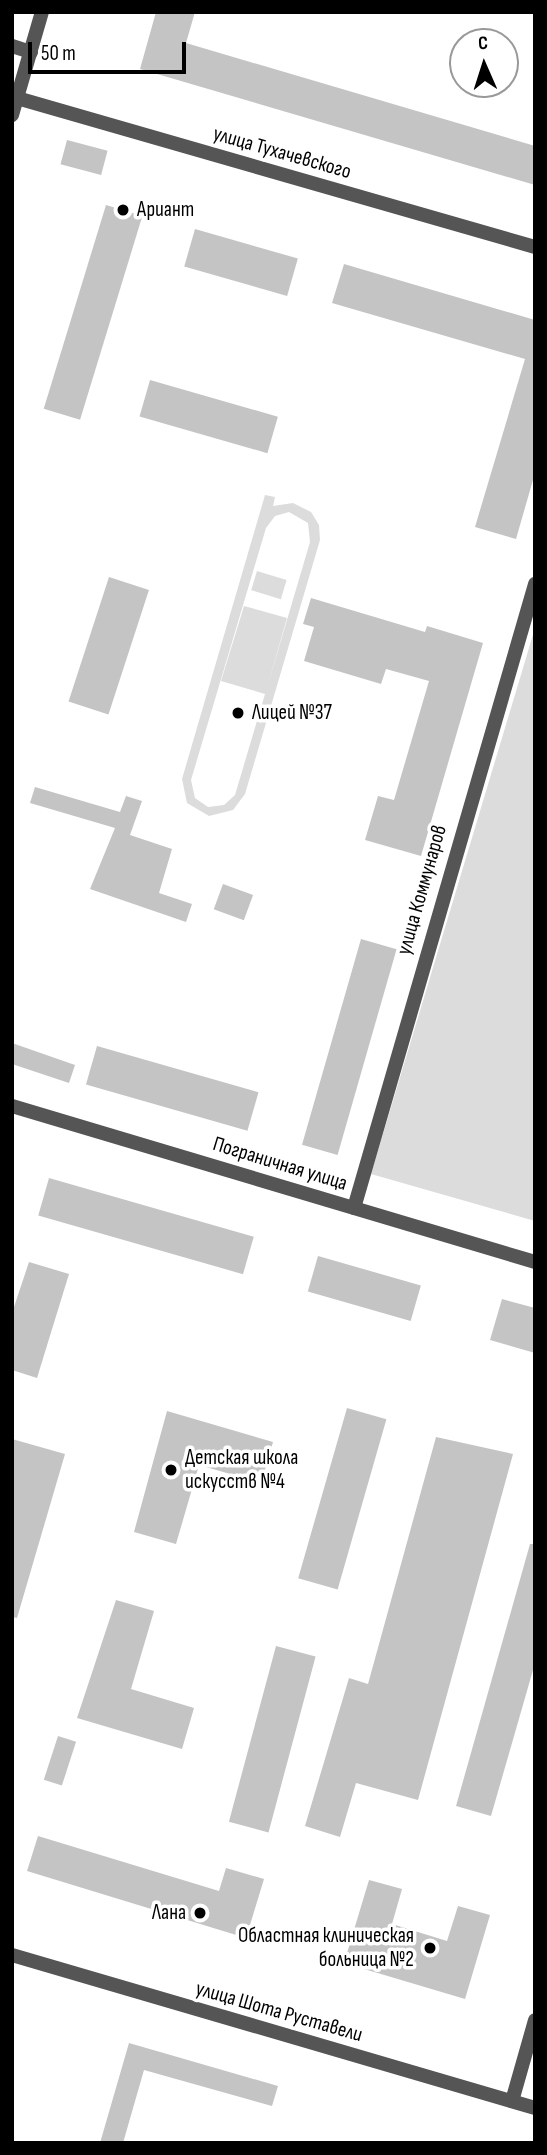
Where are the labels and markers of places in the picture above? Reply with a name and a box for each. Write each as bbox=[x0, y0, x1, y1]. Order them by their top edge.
place label: Ариант bbox=[137, 197, 194, 223]
marker: Ариант bbox=[115, 202, 131, 218]
place label: Лицей №37 bbox=[252, 700, 332, 726]
marker: Лицей №37 bbox=[230, 705, 246, 721]
place label: Детская школа искусств №4 bbox=[185, 1445, 298, 1495]
marker: Детская школа искусств №4 bbox=[163, 1462, 179, 1478]
place label: Лана bbox=[152, 1900, 186, 1926]
marker: Лана bbox=[192, 1905, 208, 1921]
place label: Областная клиническая больница №2 bbox=[238, 1923, 414, 1973]
marker: Областная клиническая больница №2 bbox=[420, 1938, 440, 1958]

